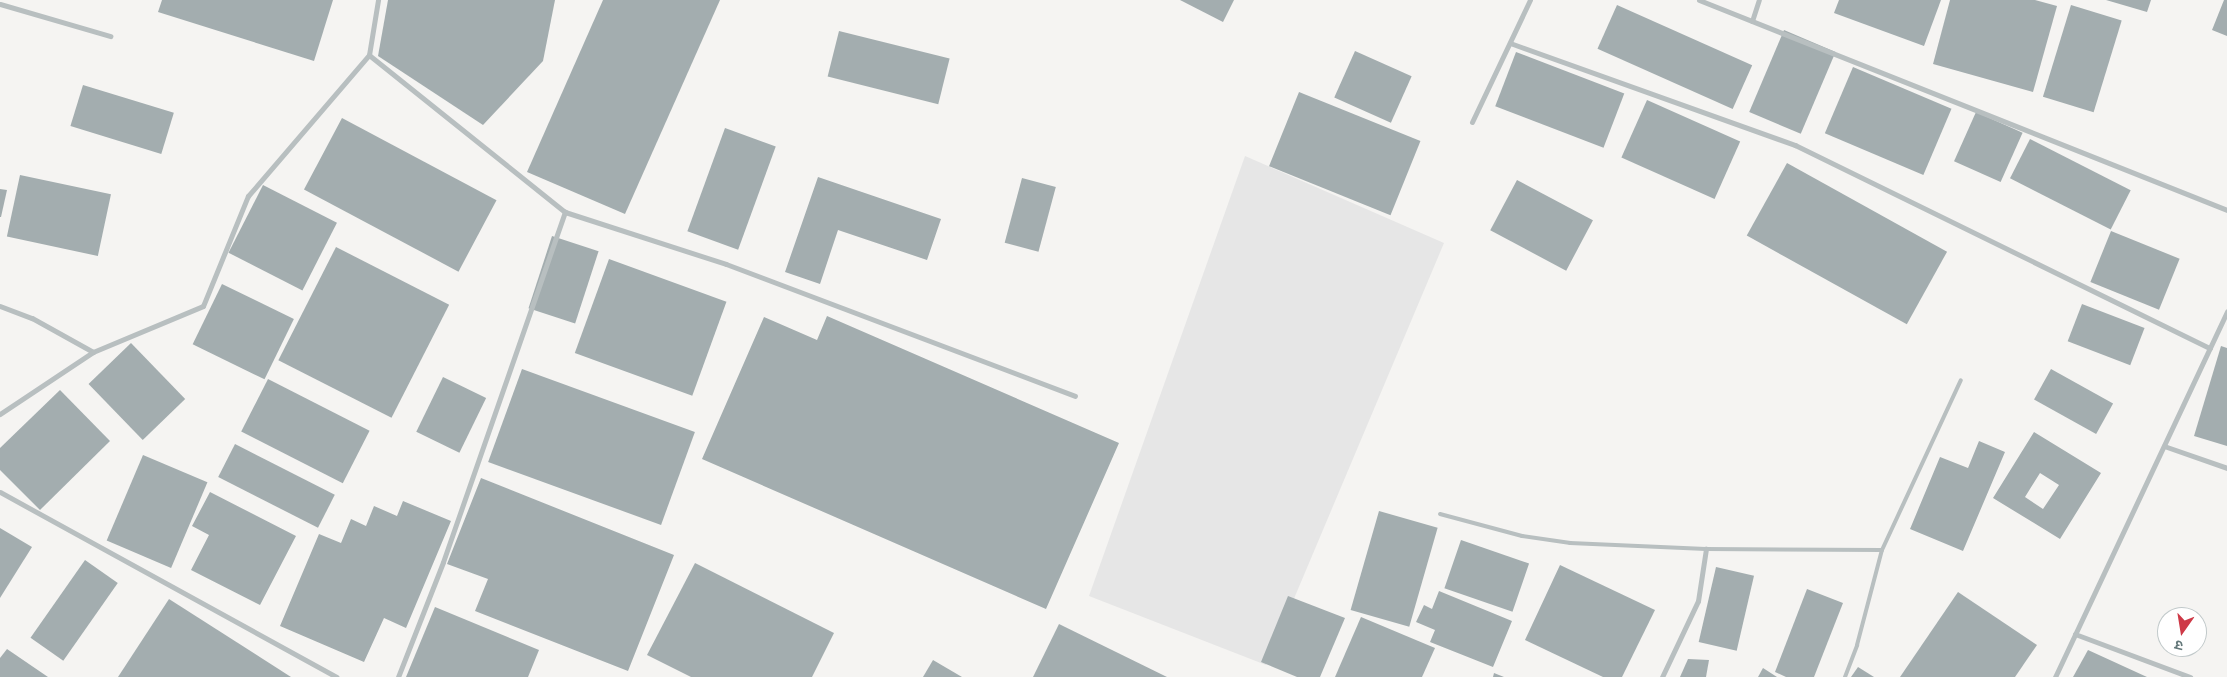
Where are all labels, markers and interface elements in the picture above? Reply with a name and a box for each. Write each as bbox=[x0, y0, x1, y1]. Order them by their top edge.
north arrow bbox=[2157, 607, 2207, 657]
text: उ bbox=[2173, 637, 2185, 654]

